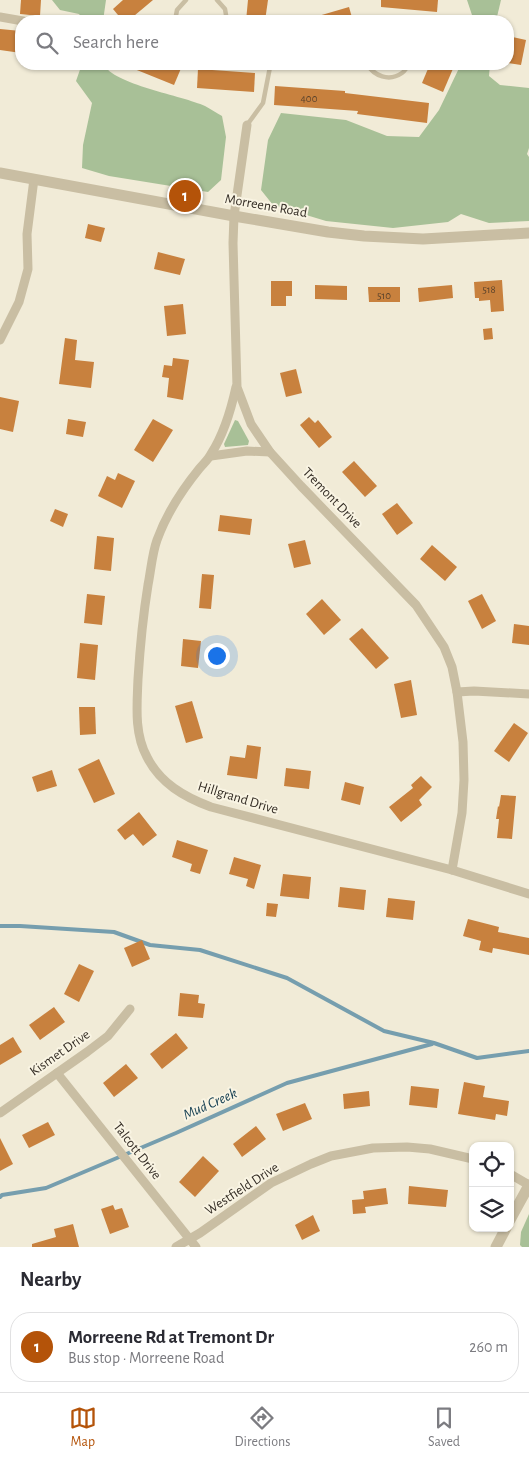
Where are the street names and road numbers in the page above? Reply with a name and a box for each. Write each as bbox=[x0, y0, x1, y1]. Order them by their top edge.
street label: Morreene Road bbox=[224, 192, 308, 220]
street label: Tremont Drive bbox=[300, 465, 364, 531]
street label: Hillgrand Drive bbox=[196, 779, 280, 817]
street label: Kismet Drive bbox=[27, 1027, 93, 1079]
street label: Talcott Drive bbox=[110, 1120, 164, 1182]
street label: Westfield Drive bbox=[203, 1160, 281, 1218]

